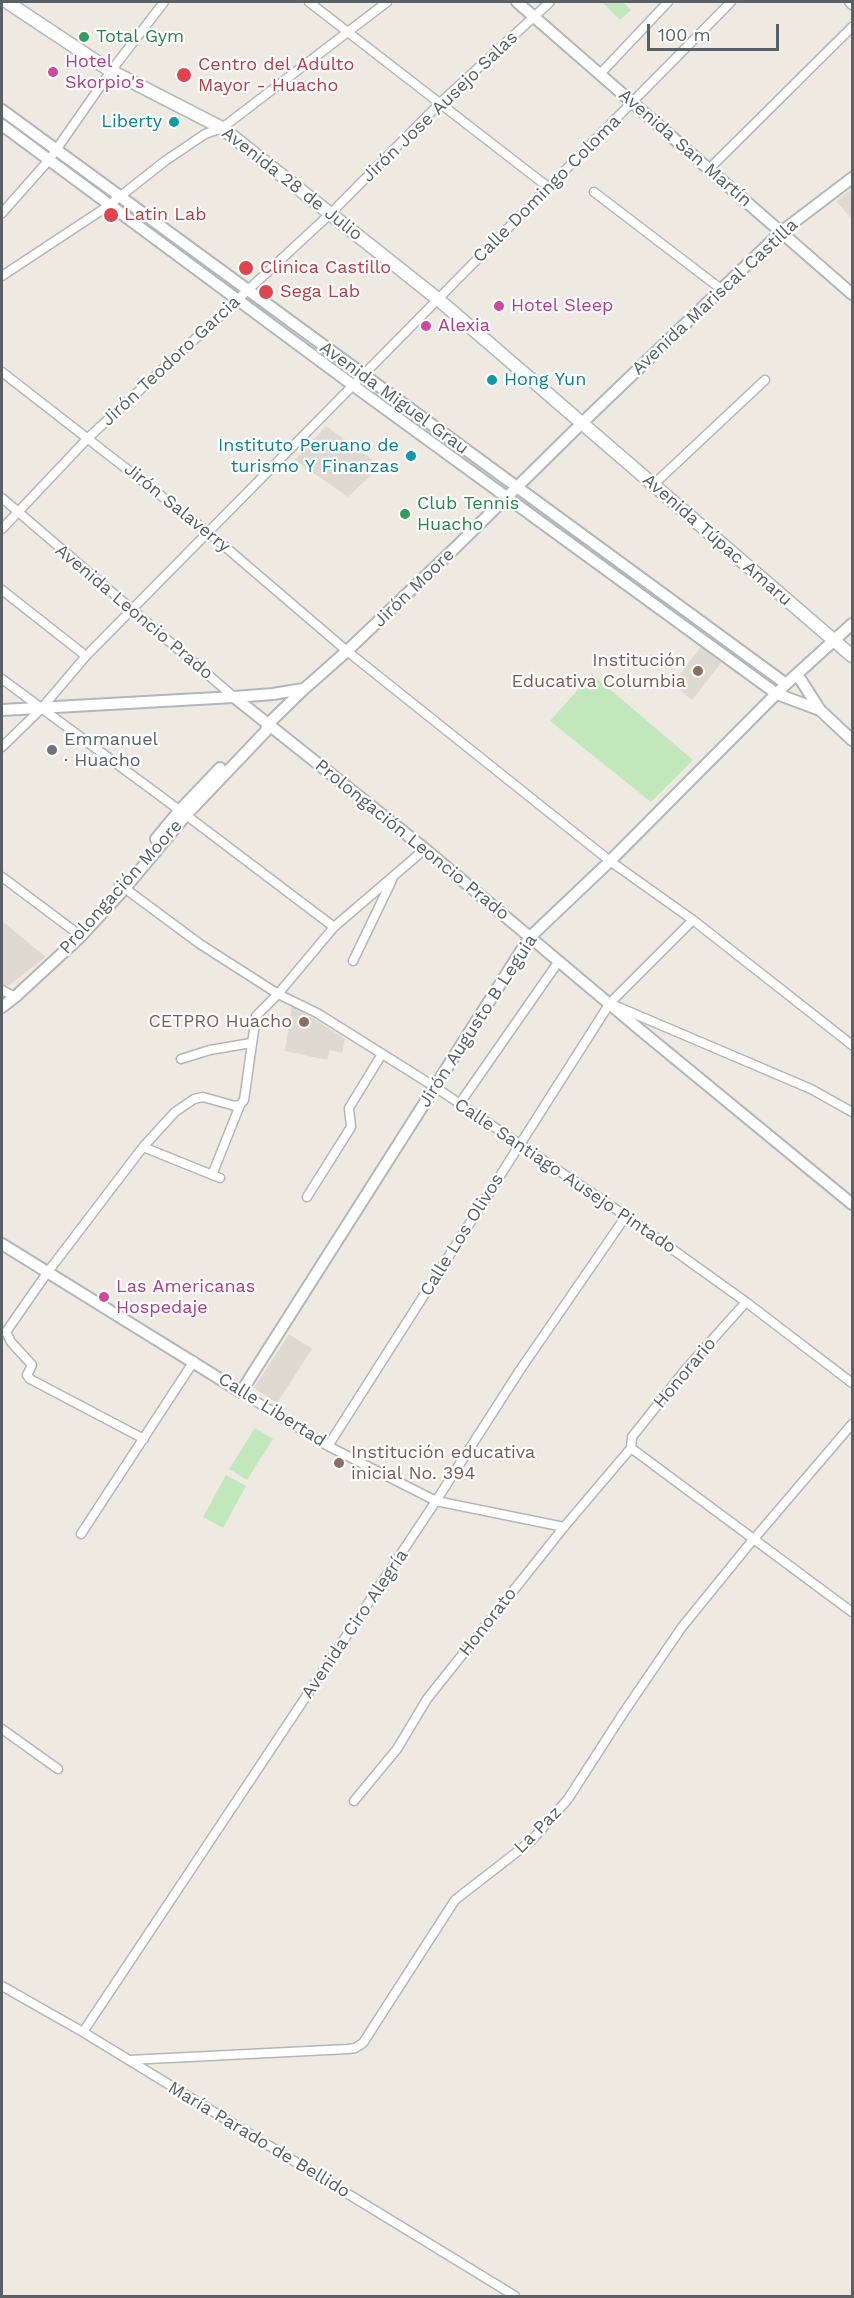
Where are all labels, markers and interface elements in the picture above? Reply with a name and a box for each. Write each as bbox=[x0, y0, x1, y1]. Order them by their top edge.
scale bar bbox=[650, 12, 782, 50]
text: 100 m bbox=[658, 24, 711, 45]
place label: Total Gym bbox=[96, 26, 184, 48]
street label: Jirón Jose Ausejo Salas bbox=[358, 27, 522, 187]
marker: Total Gym bbox=[77, 30, 91, 44]
place label: Hotel Skorpio's bbox=[65, 51, 145, 94]
place label: Centro del Adulto Mayor - Huacho bbox=[198, 54, 354, 97]
marker: Hotel Skorpio's bbox=[46, 65, 60, 79]
marker: Centro del Adulto Mayor - Huacho bbox=[175, 66, 193, 84]
street label: Avenida San Martín bbox=[614, 84, 756, 212]
place label: Liberty bbox=[101, 111, 162, 133]
street label: Calle Domingo Coloma bbox=[469, 111, 625, 267]
marker: Liberty bbox=[167, 115, 181, 129]
street label: Avenida 28 de Julio bbox=[217, 122, 367, 246]
place label: Latin Lab bbox=[124, 204, 206, 226]
marker: Latin Lab bbox=[102, 206, 120, 224]
street label: Avenida Mariscal Castilla bbox=[628, 214, 802, 380]
place label: Clinica Castillo bbox=[260, 257, 391, 279]
marker: Clinica Castillo bbox=[237, 259, 255, 277]
place label: Sega Lab bbox=[280, 281, 360, 303]
marker: Sega Lab bbox=[257, 283, 275, 301]
street label: Jirón Teodoro Garcia bbox=[97, 291, 245, 431]
place label: Hotel Sleep bbox=[511, 295, 613, 317]
marker: Hotel Sleep bbox=[492, 299, 506, 313]
place label: Alexia bbox=[438, 315, 490, 337]
marker: Alexia bbox=[419, 319, 433, 333]
street label: Avenida Miguel Grau bbox=[315, 337, 473, 459]
place label: Hong Yun bbox=[504, 369, 586, 391]
marker: Hong Yun bbox=[485, 373, 499, 387]
place label: Instituto Peruano de turismo Y Finanzas bbox=[218, 435, 399, 478]
marker: Instituto Peruano de turismo Y Finanzas bbox=[404, 449, 418, 463]
street label: Jirón Salaverry bbox=[119, 458, 235, 558]
street label: Avenida Túpac Amaru bbox=[638, 469, 796, 611]
place label: Club Tennis Huacho bbox=[417, 493, 519, 536]
marker: Club Tennis Huacho bbox=[398, 507, 412, 521]
street label: Avenida Leoncio Prado bbox=[51, 540, 217, 684]
street label: Jirón Moore bbox=[369, 544, 459, 632]
place label: Institución Educativa Columbia bbox=[512, 650, 686, 692]
marker: Institución Educativa Columbia bbox=[691, 664, 705, 678]
place label: Emmanuel · Huacho bbox=[64, 729, 158, 771]
marker: Emmanuel · Huacho bbox=[45, 743, 59, 757]
street label: Prolongación Leoncio Prado bbox=[310, 755, 514, 925]
street label: Prolongación Moore bbox=[55, 815, 187, 959]
street label: Jirón Augusto B Leguia bbox=[414, 930, 542, 1112]
place label: CETPRO Huacho bbox=[148, 1011, 292, 1033]
marker: CETPRO Huacho bbox=[297, 1015, 311, 1029]
street label: Calle Santiago Ausejo Pintado bbox=[450, 1094, 680, 1258]
street label: Calle Los Olivos bbox=[416, 1170, 508, 1300]
place label: Las Americanas Hospedaje bbox=[116, 1276, 255, 1318]
marker: Las Americanas Hospedaje bbox=[97, 1290, 111, 1304]
street label: Honorario bbox=[649, 1333, 721, 1413]
street label: Calle Libertad bbox=[214, 1368, 330, 1452]
place label: Institución educativa inicial No. 394 bbox=[351, 1442, 535, 1484]
marker: Institución educativa inicial No. 394 bbox=[332, 1456, 346, 1470]
street label: Avenida Ciro Alegría bbox=[297, 1545, 413, 1703]
street label: Honorato bbox=[455, 1583, 521, 1661]
street label: La Paz bbox=[510, 1802, 566, 1858]
street label: María Parado de Bellido bbox=[164, 2077, 354, 2203]

